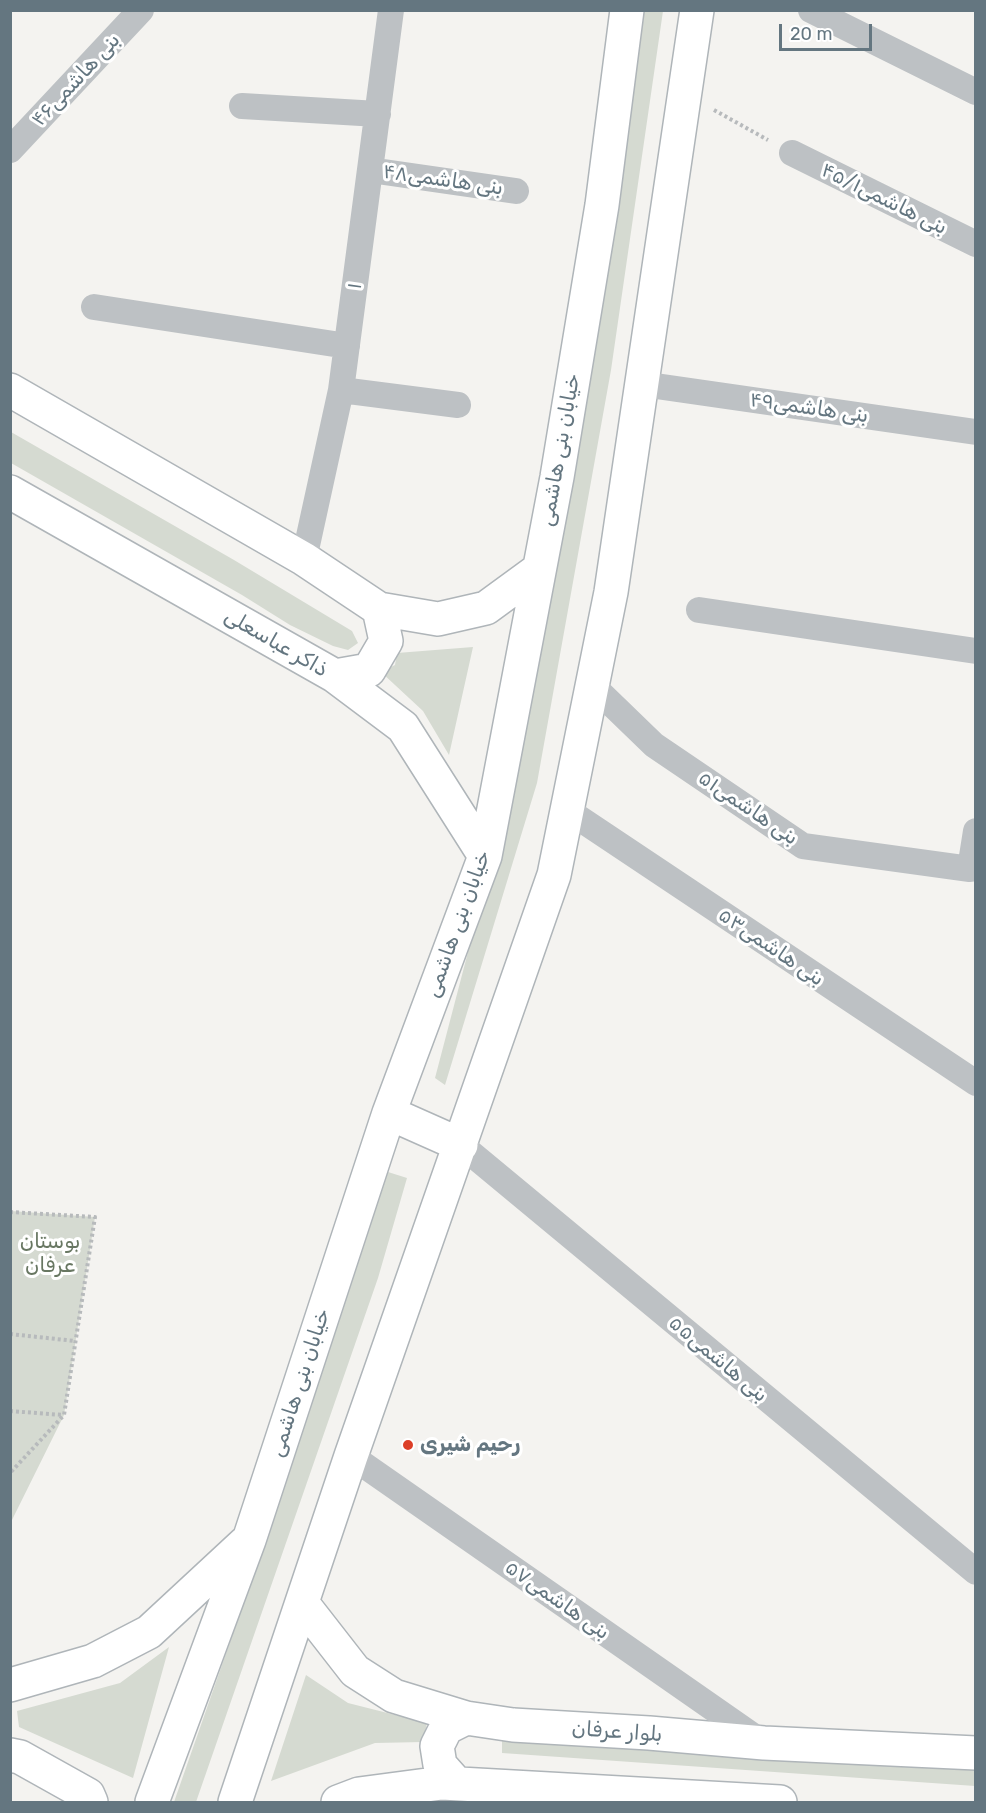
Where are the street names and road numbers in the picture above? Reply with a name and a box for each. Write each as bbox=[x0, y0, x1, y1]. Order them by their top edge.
street label: بنی هاشمی۴۶ bbox=[26, 28, 126, 132]
street label: ۴۵/۱بنی هاشمی bbox=[817, 158, 951, 240]
street label: ۴۸بنی هاشمی bbox=[381, 159, 505, 201]
street label: ۱ bbox=[342, 281, 368, 291]
street label: خیابان بنی هاشمی bbox=[534, 372, 586, 528]
street label: بنی هاشمی۴۹ bbox=[748, 387, 870, 429]
street label: ذاکر عباسعلی bbox=[220, 603, 332, 683]
street label: بنی هاشمی۵۱ bbox=[693, 765, 803, 851]
street label: خیابان بنی هاشمی bbox=[420, 847, 496, 1001]
street label: بنی هاشمی۵۳ bbox=[713, 902, 829, 992]
street label: خیابان بنی هاشمی bbox=[264, 1306, 336, 1460]
street label: بنی هاشمی۵۵ bbox=[663, 1310, 773, 1408]
street label: بنی هاشمی۵۷ bbox=[500, 1555, 614, 1645]
street label: بلوار عرفان bbox=[571, 1716, 663, 1748]

